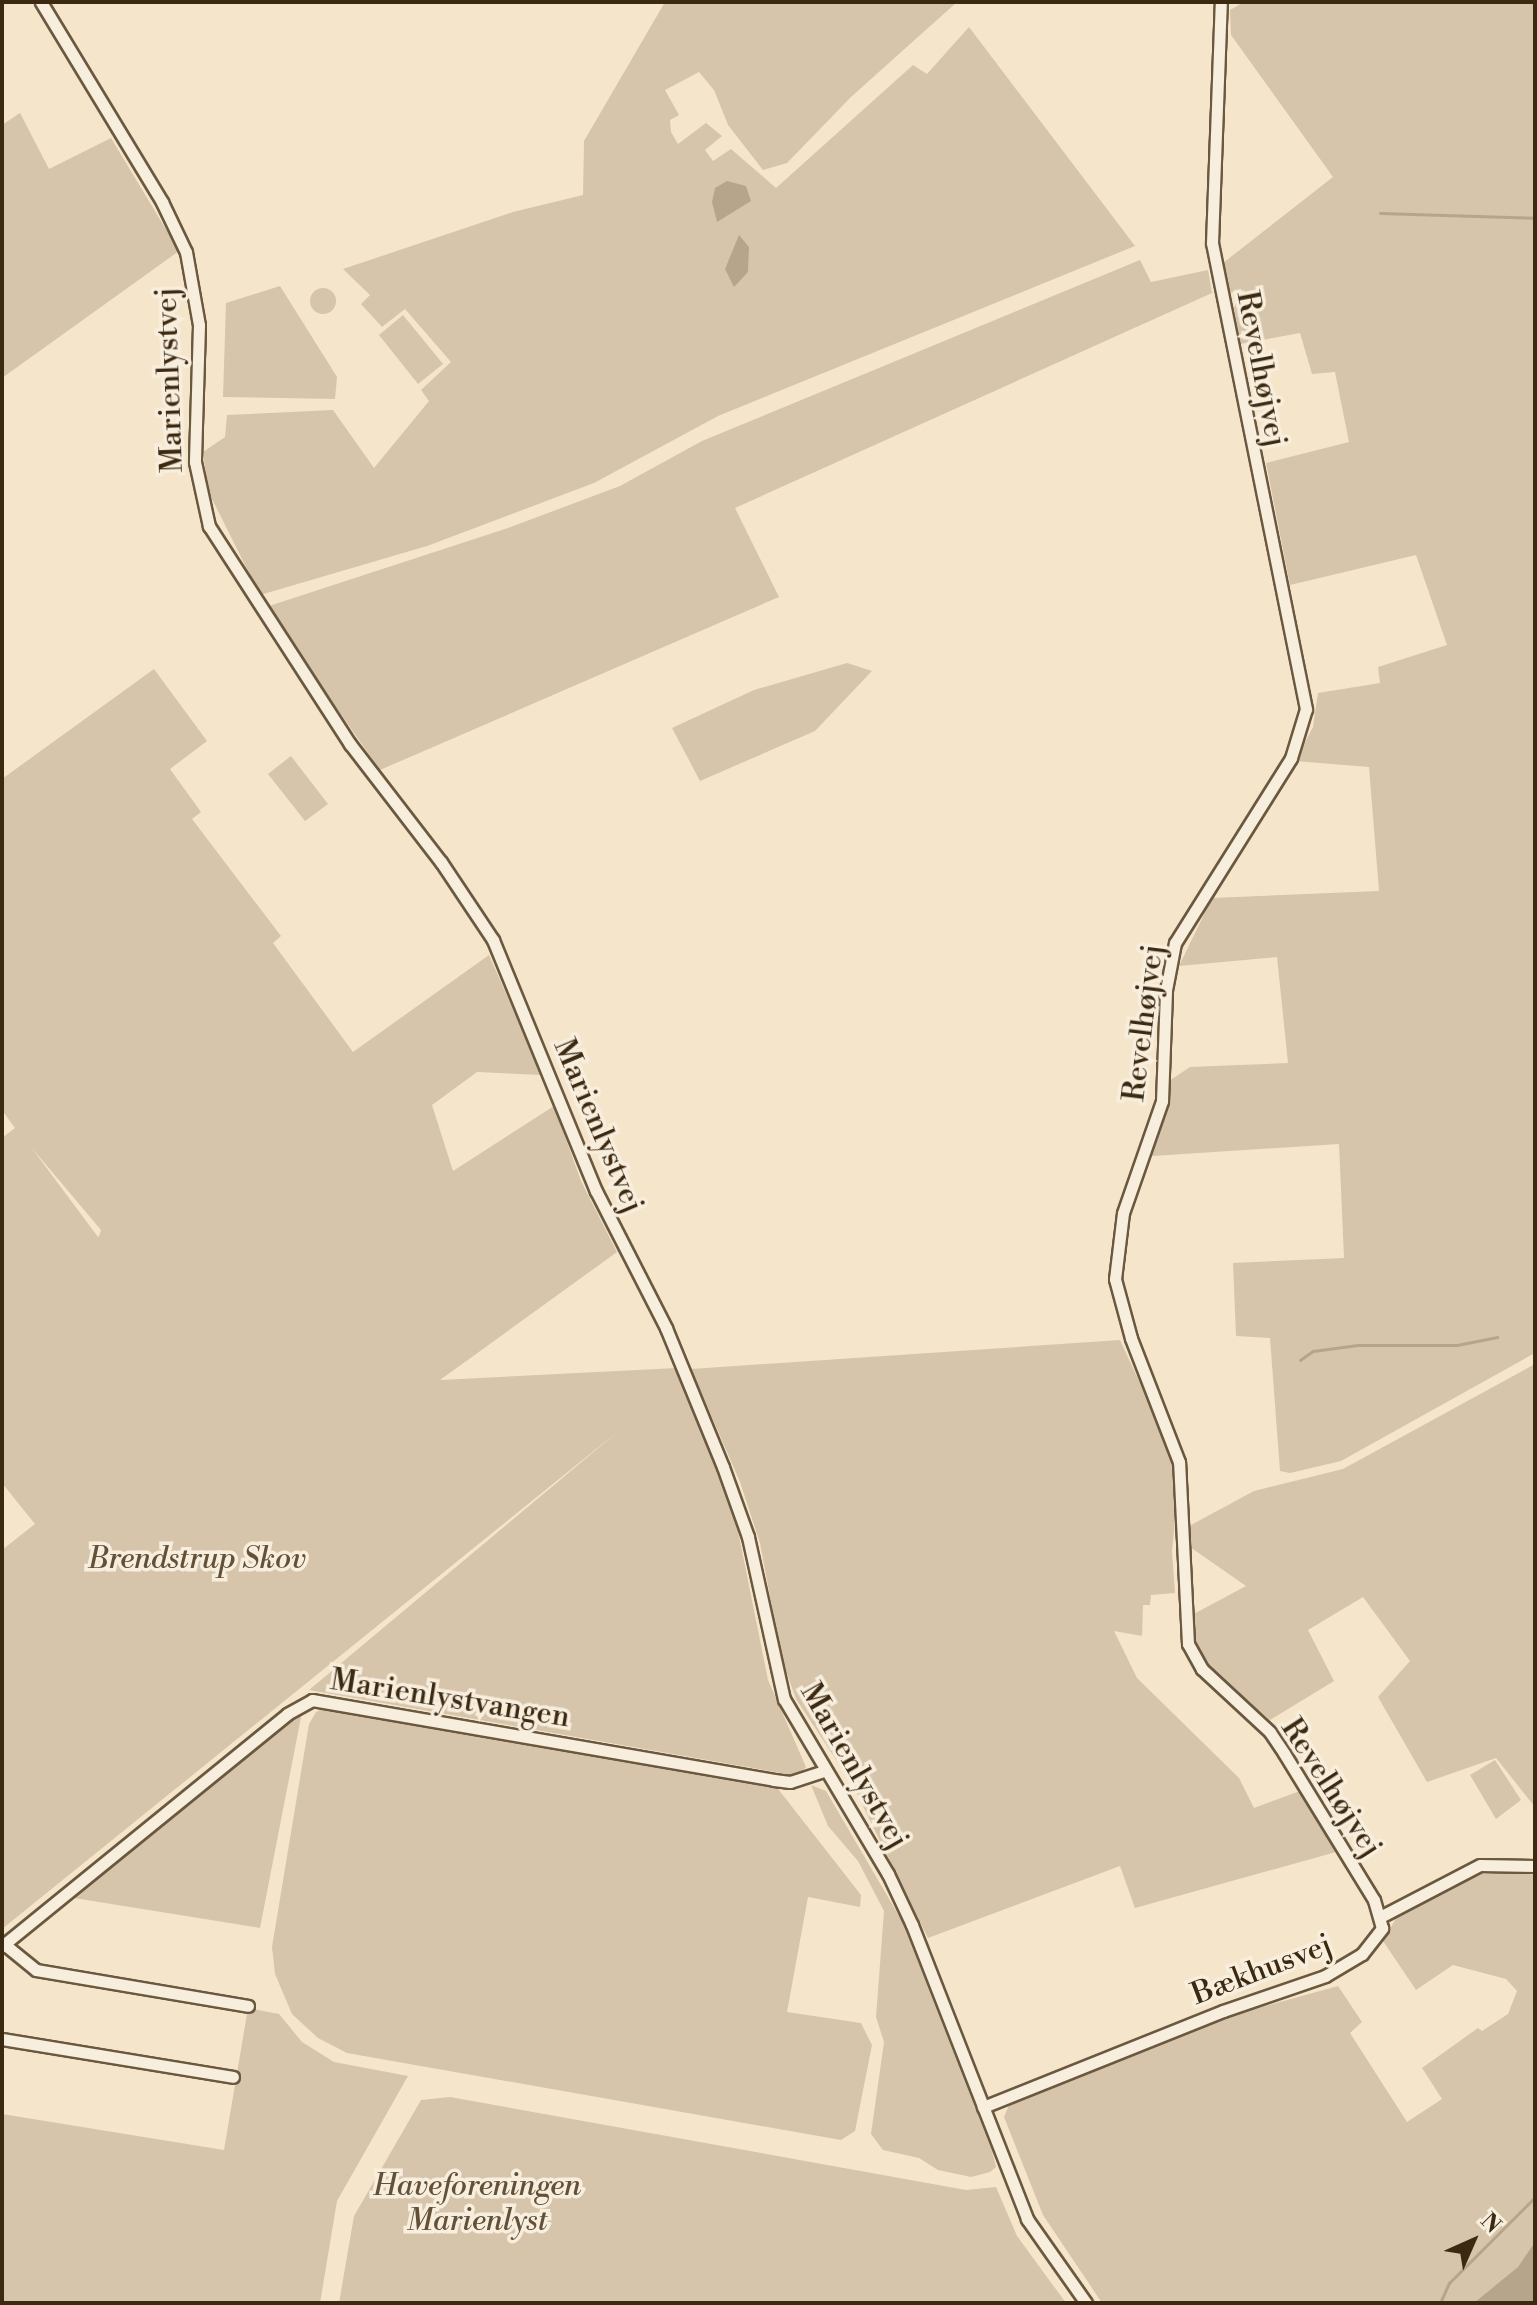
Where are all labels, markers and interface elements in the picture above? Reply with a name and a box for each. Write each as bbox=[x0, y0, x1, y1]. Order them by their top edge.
street label: Marienlystvej bbox=[149, 287, 191, 473]
street label: Revelhøjvej bbox=[1228, 288, 1294, 450]
street label: Revelhøjvej bbox=[1116, 942, 1172, 1104]
street label: Marienlystvej bbox=[545, 1034, 651, 1218]
park label: Brendstrup Skov bbox=[88, 1541, 306, 1577]
street label: Marienlystvangen bbox=[328, 1662, 572, 1736]
street label: Marienlystvej bbox=[792, 1677, 916, 1855]
street label: Revelhøjvej bbox=[1273, 1712, 1389, 1864]
street label: Bækhusvej bbox=[1187, 1927, 1337, 2013]
park label: Haveforeningen Marienlyst bbox=[373, 2168, 581, 2238]
north arrow bbox=[1433, 2201, 1513, 2281]
text: N bbox=[1475, 2208, 1506, 2239]

